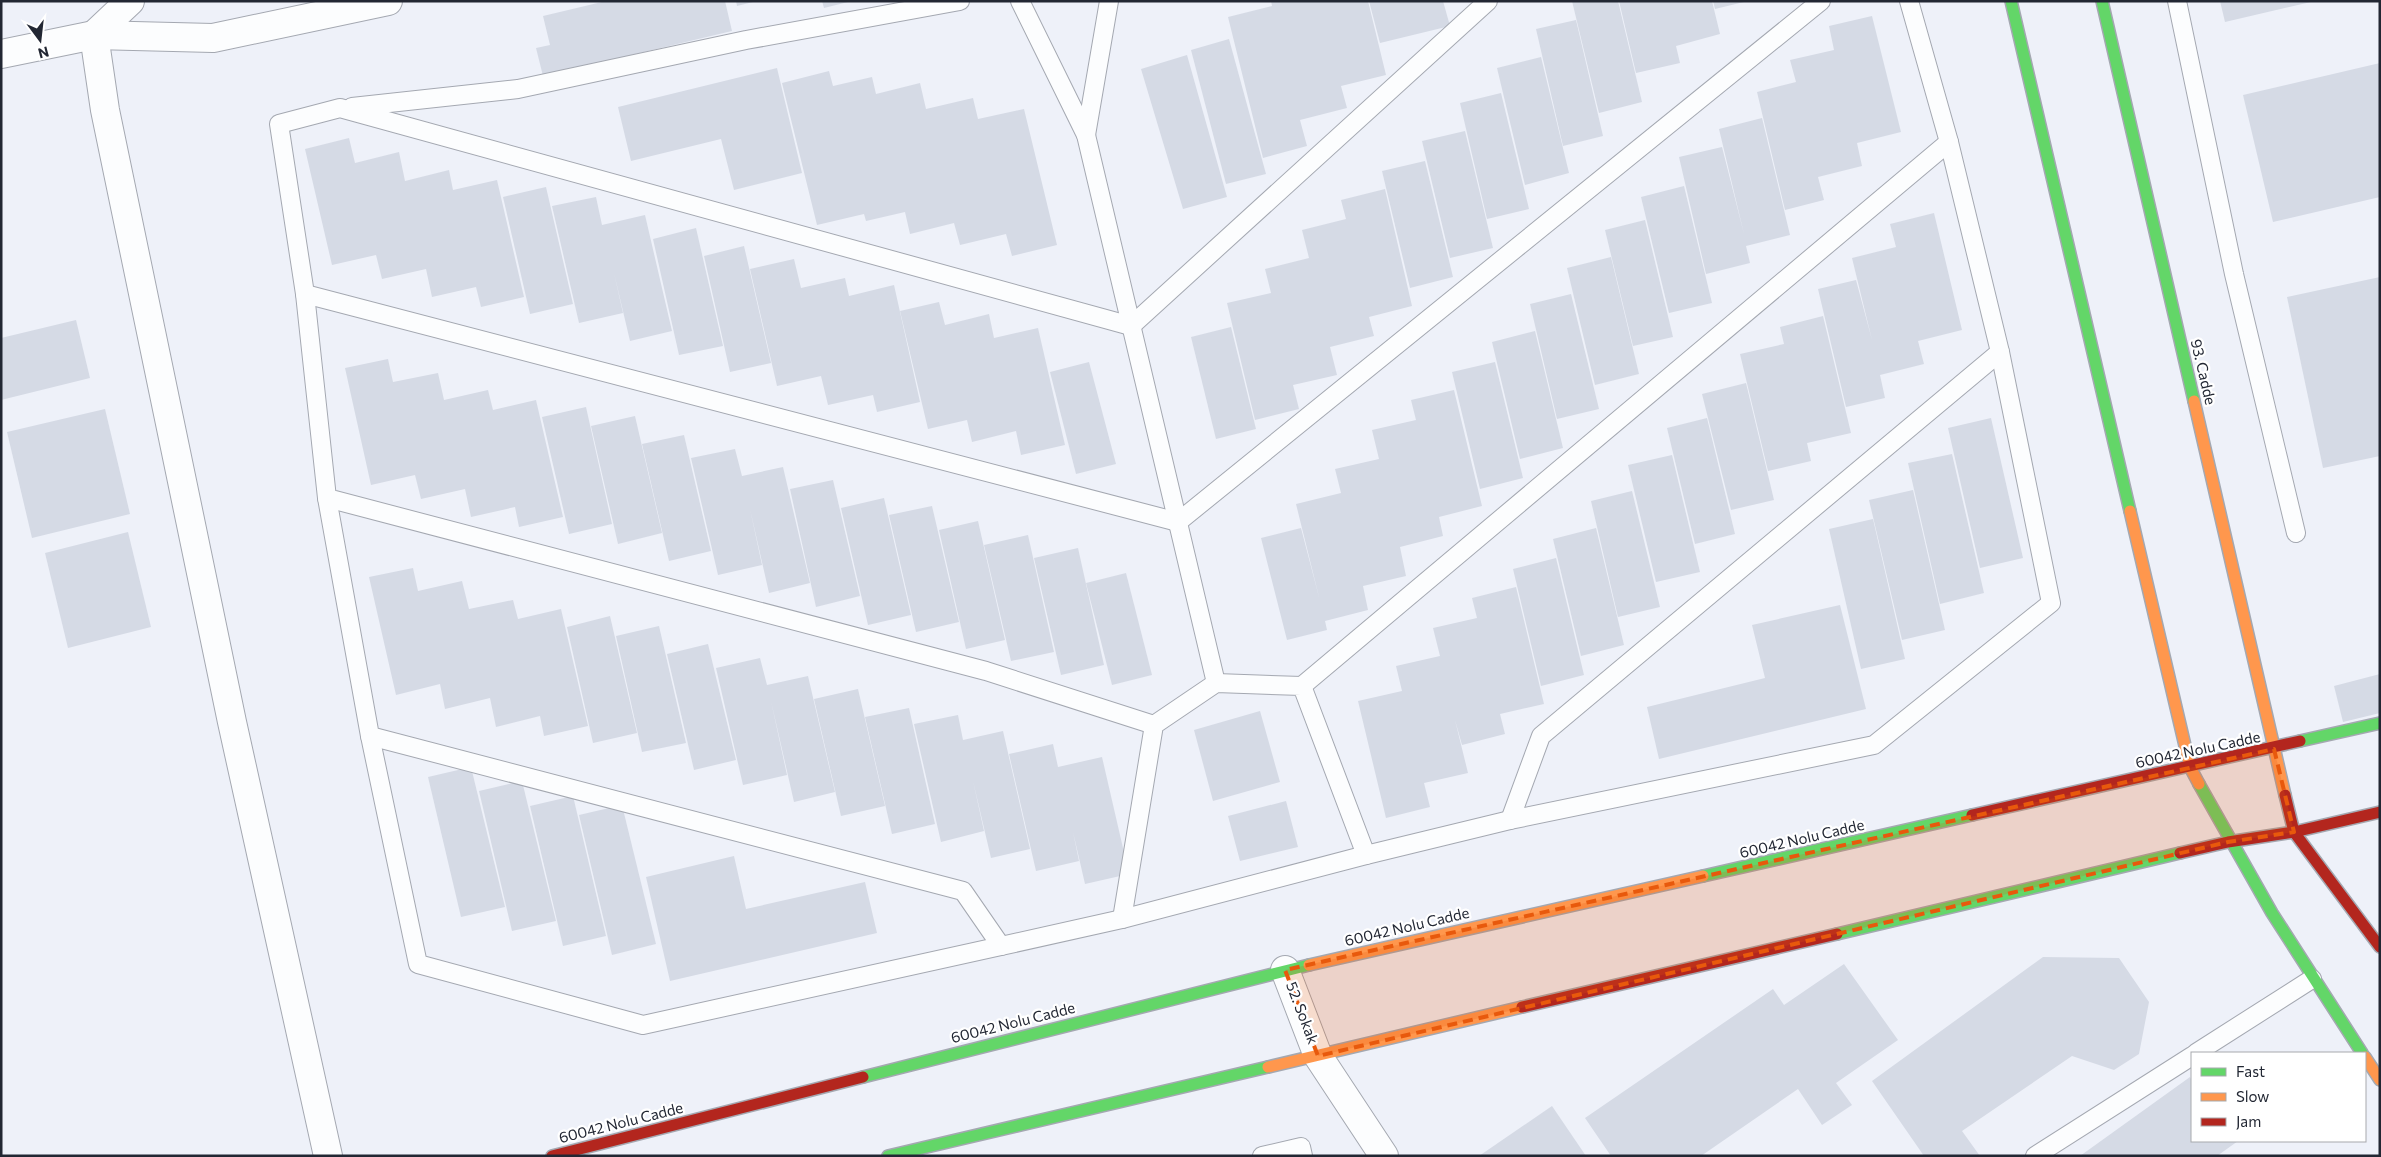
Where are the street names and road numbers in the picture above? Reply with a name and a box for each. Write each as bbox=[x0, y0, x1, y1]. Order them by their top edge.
street label: 93. Cadde bbox=[2188, 337, 2220, 407]
street label: 60042 Nolu Cadde bbox=[2134, 727, 2262, 771]
street label: 60042 Nolu Cadde bbox=[1738, 815, 1866, 861]
street label: 60042 Nolu Cadde bbox=[1343, 903, 1471, 949]
street label: 52. Sokak bbox=[1283, 979, 1323, 1046]
street label: 60042 Nolu Cadde bbox=[949, 998, 1077, 1046]
street label: 60042 Nolu Cadde bbox=[557, 1098, 685, 1146]

